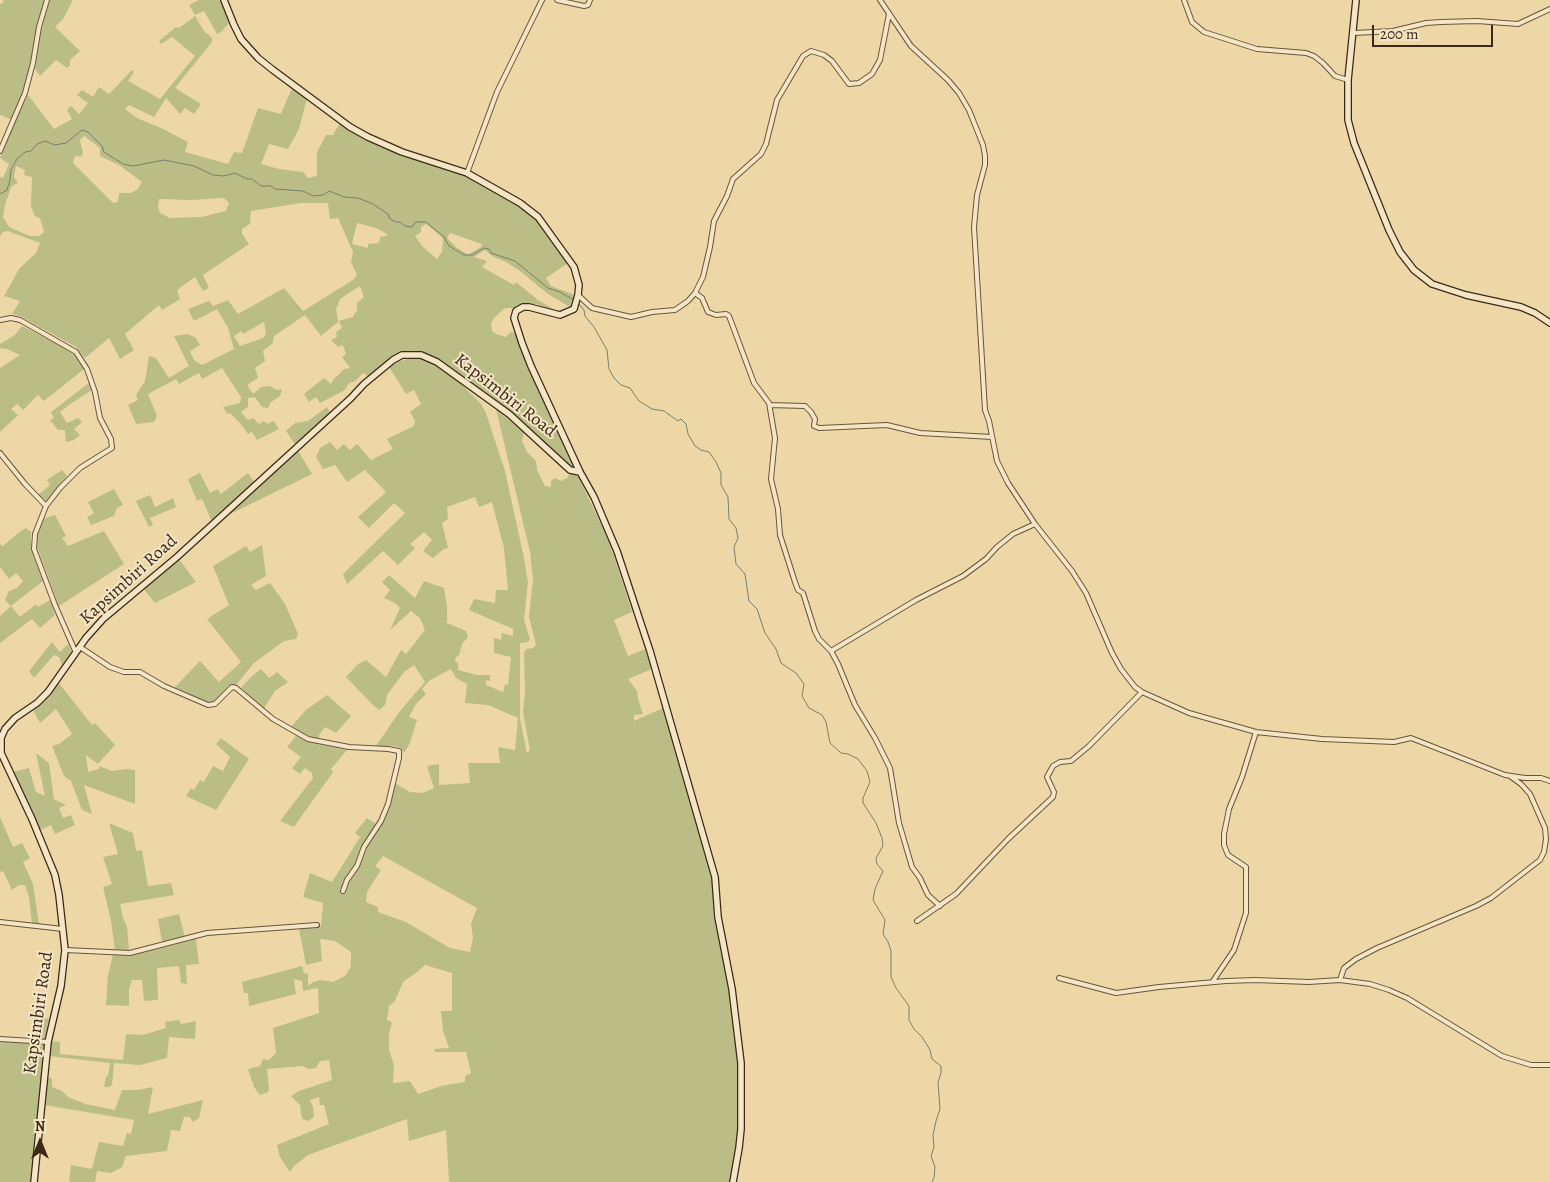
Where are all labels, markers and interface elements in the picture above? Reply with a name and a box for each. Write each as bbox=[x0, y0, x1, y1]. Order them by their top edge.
scale bar bbox=[1375, 15, 1496, 47]
text: 200 m bbox=[1380, 24, 1419, 44]
street label: Kapsimbiri Road bbox=[450, 349, 560, 443]
street label: Kapsimbiri Road bbox=[76, 531, 182, 629]
street label: Kapsimbiri Road bbox=[20, 950, 58, 1076]
north arrow bbox=[15, 1117, 65, 1167]
text: N bbox=[35, 1117, 45, 1136]

